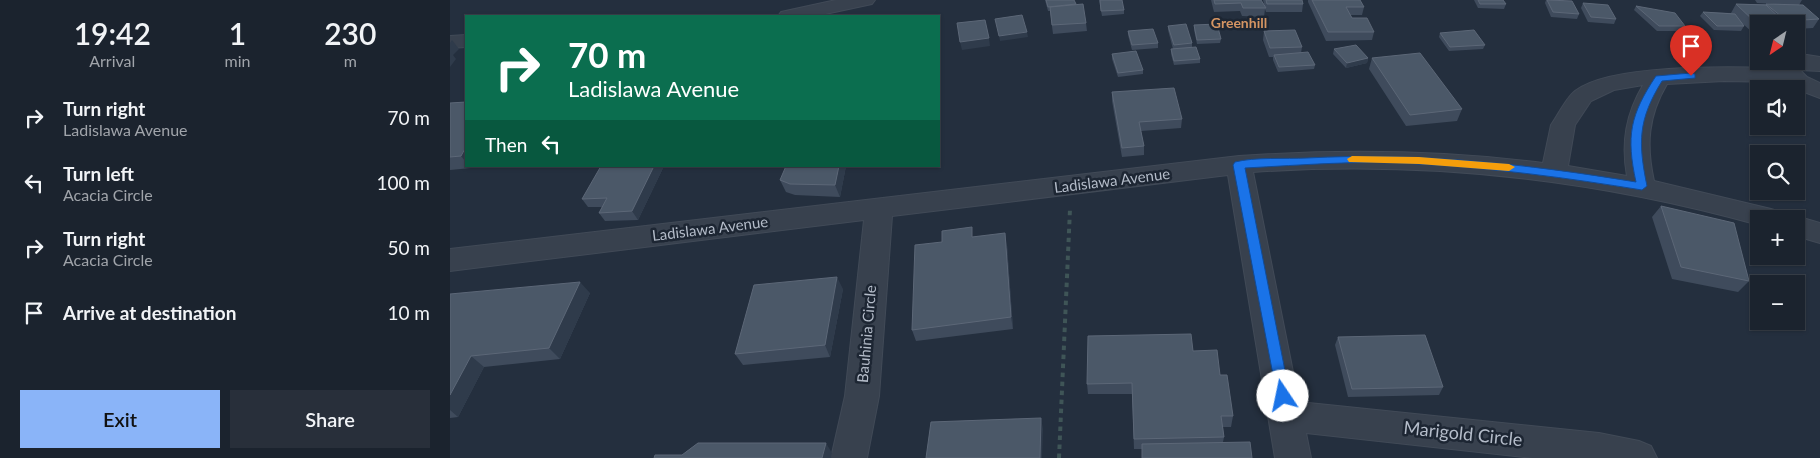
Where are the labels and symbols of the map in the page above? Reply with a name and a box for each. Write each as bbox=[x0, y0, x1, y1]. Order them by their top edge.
district label: Greenhill bbox=[1211, 14, 1267, 31]
north arrow bbox=[1750, 15, 1805, 70]
pin bbox=[1670, 25, 1712, 76]
street label: Ladislawa Avenue bbox=[1053, 164, 1171, 196]
street label: Ladislawa Avenue bbox=[651, 212, 769, 244]
street label: Bauhinia Circle bbox=[853, 284, 879, 384]
position arrow bbox=[1256, 369, 1308, 421]
street label: Marigold Circle bbox=[1403, 416, 1524, 450]

